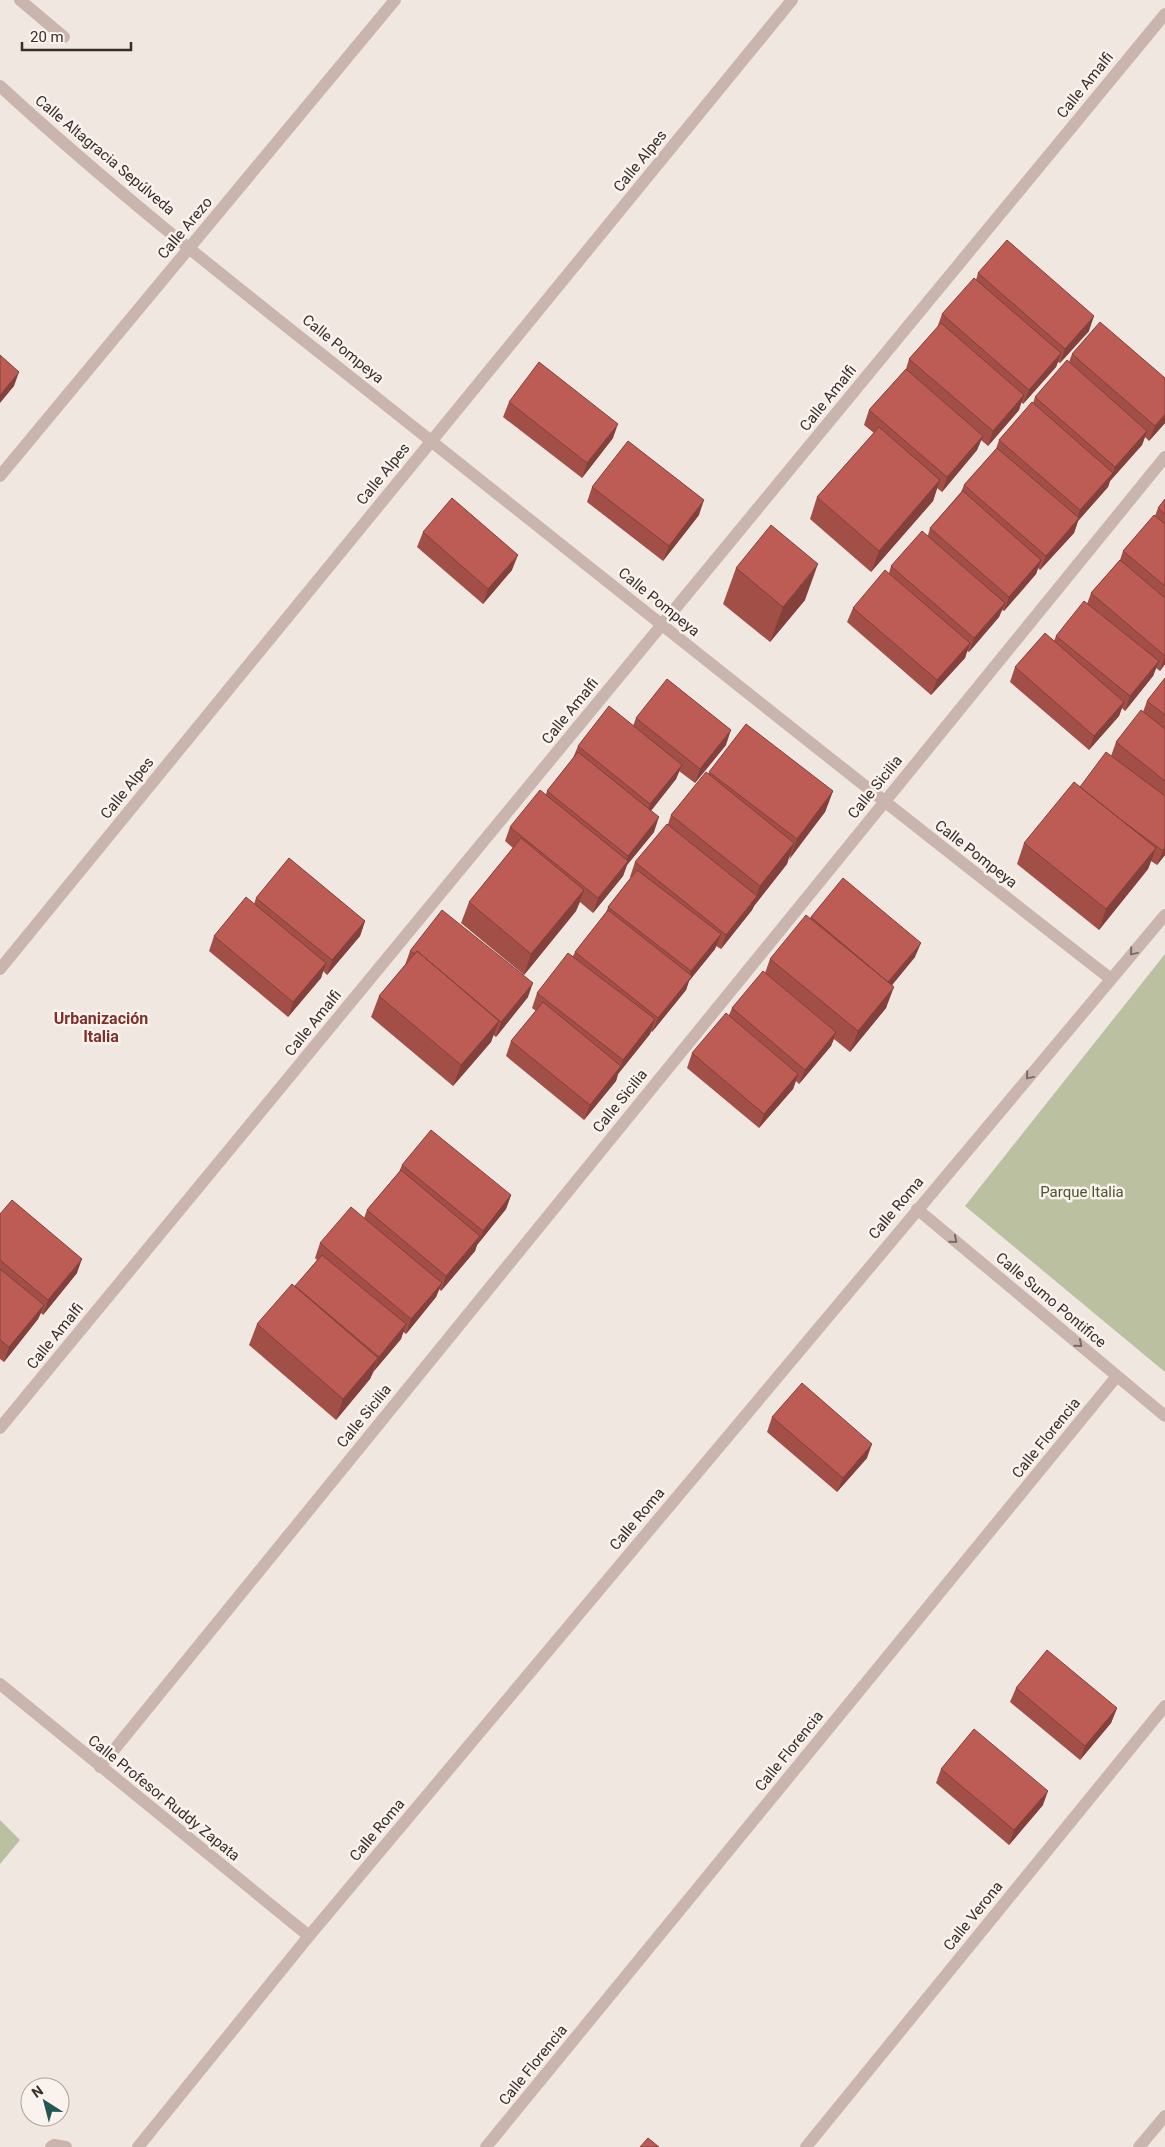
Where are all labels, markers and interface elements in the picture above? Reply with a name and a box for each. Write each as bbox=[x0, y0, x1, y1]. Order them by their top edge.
scale bar bbox=[22, 20, 131, 52]
text: 20 m bbox=[30, 28, 64, 46]
street label: Calle Amalfi bbox=[1053, 48, 1117, 122]
street label: Calle Altagracia Sepúlveda bbox=[31, 91, 179, 219]
street label: Calle Alpes bbox=[610, 126, 670, 196]
street label: Calle Arezo bbox=[154, 193, 216, 263]
street label: Calle Pompeya bbox=[299, 311, 387, 387]
street label: Calle Amalfi bbox=[796, 361, 860, 435]
street label: Calle Alpes bbox=[353, 439, 413, 509]
street label: Calle Pompeya bbox=[615, 564, 703, 640]
street label: Calle Amalfi bbox=[538, 674, 602, 748]
street label: Calle Sicilia bbox=[844, 752, 906, 822]
street label: Calle Alpes bbox=[97, 753, 157, 823]
street label: Calle Pompeya bbox=[931, 816, 1021, 892]
one-way arrow bbox=[1131, 946, 1139, 955]
street label: Calle Amalfi bbox=[281, 986, 345, 1060]
district label: Urbanización Italia bbox=[54, 1009, 148, 1046]
street label: Calle Sicilia bbox=[589, 1066, 651, 1136]
one-way arrow bbox=[1026, 1070, 1034, 1079]
street label: Calle Roma bbox=[865, 1173, 927, 1243]
park label: Parque Italia bbox=[1040, 1183, 1124, 1201]
one-way arrow bbox=[949, 1234, 958, 1243]
street label: Calle Sumo Pontifice bbox=[992, 1249, 1110, 1351]
street label: Calle Amalfi bbox=[23, 1299, 87, 1373]
one-way arrow bbox=[1073, 1339, 1082, 1347]
street label: Calle Sicilia bbox=[333, 1381, 395, 1451]
street label: Calle Florencia bbox=[1008, 1394, 1084, 1482]
street label: Calle Roma bbox=[606, 1484, 668, 1554]
street label: Calle Florencia bbox=[751, 1707, 827, 1795]
street label: Calle Profesor Ruddy Zapata bbox=[85, 1731, 243, 1865]
street label: Calle Roma bbox=[346, 1795, 408, 1865]
street label: Calle Verona bbox=[940, 1878, 1006, 1954]
street label: Calle Florencia bbox=[495, 2021, 571, 2109]
north arrow bbox=[20, 2077, 70, 2127]
text: N bbox=[29, 2082, 46, 2101]

